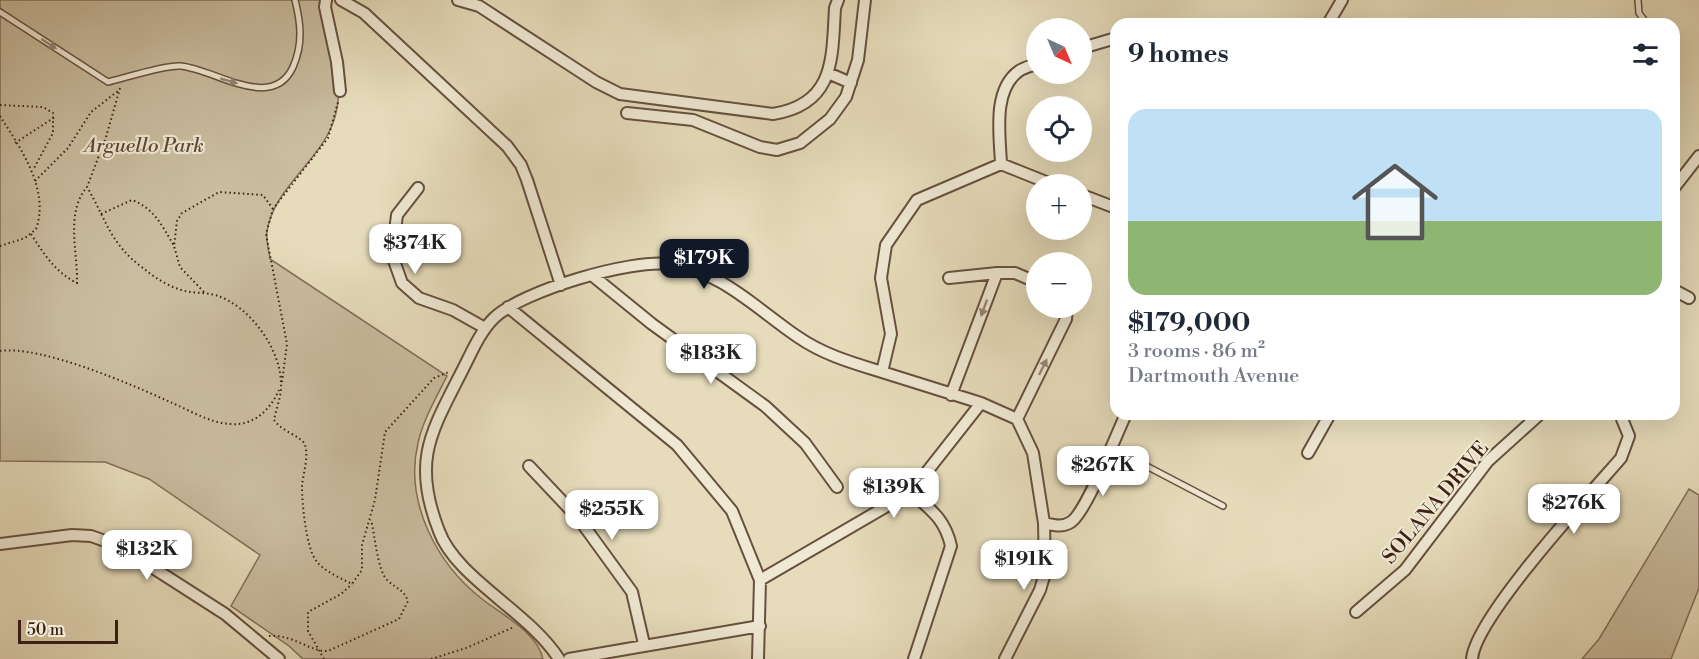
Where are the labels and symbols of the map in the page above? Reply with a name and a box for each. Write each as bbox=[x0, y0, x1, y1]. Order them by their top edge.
north arrow bbox=[1026, 18, 1092, 84]
one-way arrow bbox=[41, 38, 57, 49]
one-way arrow bbox=[220, 76, 238, 86]
park label: Arguello Park bbox=[82, 134, 204, 159]
pin: $374K bbox=[373, 224, 457, 275]
pin: $179K bbox=[662, 239, 746, 290]
one-way arrow bbox=[978, 299, 988, 317]
pin: $183K bbox=[669, 334, 753, 385]
one-way arrow bbox=[1038, 358, 1047, 375]
street label: SOLANA DRIVE bbox=[1378, 437, 1495, 569]
pin: $267K bbox=[1061, 446, 1145, 497]
pin: $139K bbox=[852, 468, 936, 519]
pin: $276K bbox=[1532, 484, 1616, 535]
pin: $255K bbox=[570, 490, 654, 541]
pin: $132K bbox=[105, 530, 189, 581]
pin: $191K bbox=[982, 540, 1066, 591]
scale bar bbox=[18, 617, 118, 644]

